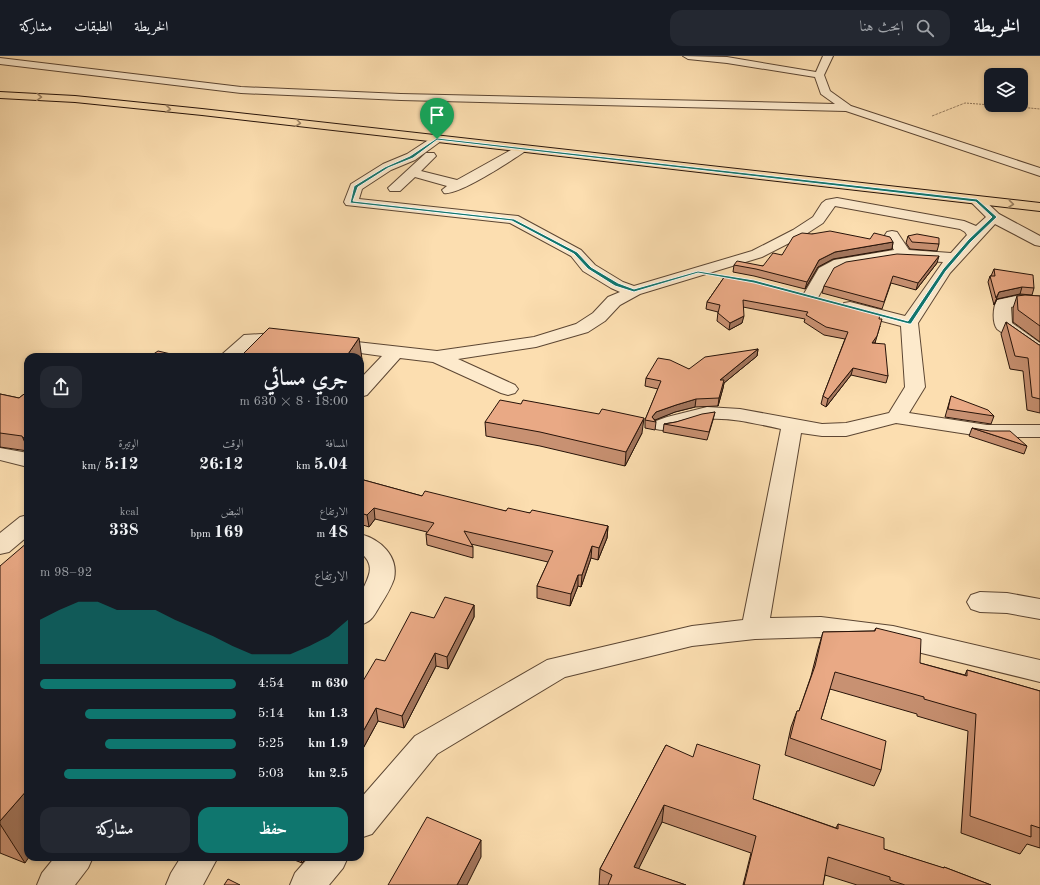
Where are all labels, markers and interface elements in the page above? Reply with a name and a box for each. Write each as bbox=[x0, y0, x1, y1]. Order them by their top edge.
search box bbox=[670, 10, 950, 46]
icon: search bbox=[914, 17, 936, 39]
text: الخريطة bbox=[974, 18, 1020, 37]
text: مشاركة bbox=[20, 20, 52, 34]
text: الطبقات bbox=[74, 20, 112, 34]
text: الخريطة bbox=[134, 20, 168, 34]
text: ابحث هنا bbox=[860, 20, 904, 35]
map controls bbox=[984, 68, 1028, 112]
button: layers bbox=[984, 68, 1028, 112]
one-way arrow bbox=[36, 93, 42, 102]
pin bbox=[420, 98, 454, 139]
one-way arrow bbox=[165, 104, 171, 113]
icon: arrive bbox=[426, 104, 448, 126]
one-way arrow bbox=[295, 118, 301, 127]
one-way arrow bbox=[1008, 199, 1014, 208]
button: share bbox=[40, 366, 82, 408]
text: جري مسائي bbox=[263, 368, 348, 390]
text: 18:00 · 8 × 630 m bbox=[240, 395, 348, 408]
text: الوتيرة bbox=[118, 439, 139, 450]
text: الوقت bbox=[222, 439, 243, 450]
text: المسافة bbox=[326, 439, 348, 450]
text: 5:12 bbox=[104, 456, 139, 473]
text: 26:12 bbox=[199, 456, 243, 473]
text: 5.04 bbox=[314, 456, 348, 473]
text: /km bbox=[82, 461, 104, 472]
text: km bbox=[296, 461, 314, 472]
text: kcal bbox=[120, 507, 139, 518]
text: النبض bbox=[221, 507, 243, 518]
text: الارتفاع bbox=[319, 507, 348, 518]
text: 338 bbox=[109, 522, 139, 539]
text: 169 bbox=[214, 524, 243, 541]
text: 48 bbox=[328, 524, 348, 541]
text: bpm bbox=[191, 529, 214, 540]
text: m bbox=[316, 529, 328, 540]
text: 92–98 m bbox=[40, 566, 92, 579]
text: الارتفاع bbox=[314, 570, 348, 583]
text: 4:54 bbox=[258, 677, 284, 690]
text: 630 m bbox=[311, 677, 348, 690]
text: 5:14 bbox=[258, 707, 284, 720]
text: 1.3 km bbox=[308, 707, 348, 720]
text: 5:25 bbox=[258, 737, 284, 750]
text: 1.9 km bbox=[308, 737, 348, 750]
text: 5:03 bbox=[258, 767, 284, 780]
text: 2.5 km bbox=[308, 767, 348, 780]
button: مشاركة bbox=[40, 807, 190, 853]
button: حفظ bbox=[198, 807, 348, 853]

